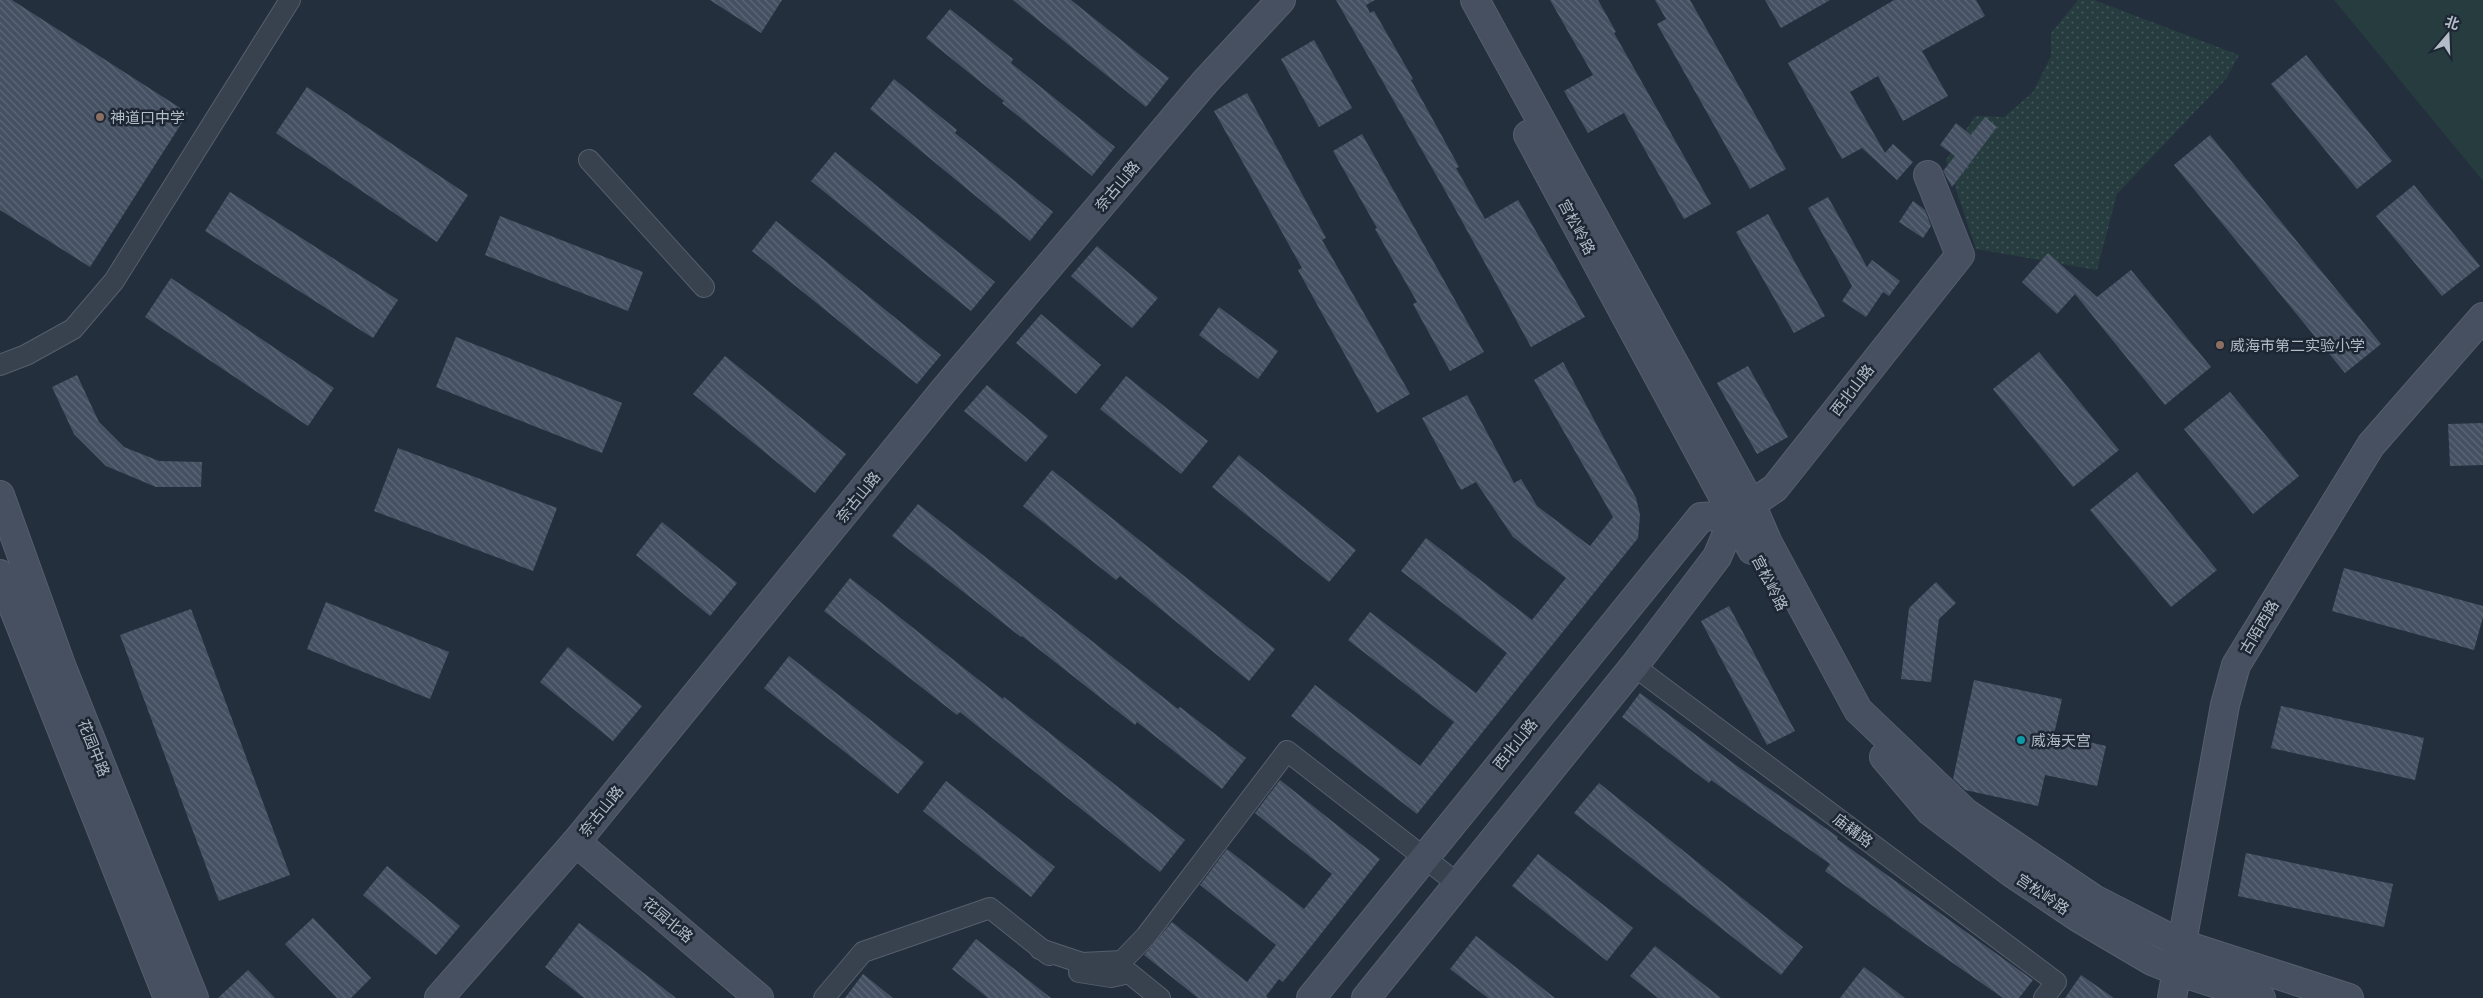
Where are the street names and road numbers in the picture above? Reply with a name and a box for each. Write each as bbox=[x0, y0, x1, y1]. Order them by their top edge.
street label: 奈古山路 bbox=[1090, 157, 1144, 215]
street label: 宫松岭路 bbox=[1555, 196, 1599, 258]
street label: 西北山路 bbox=[1826, 361, 1878, 419]
street label: 奈古山路 bbox=[832, 468, 884, 526]
street label: 宫松岭路 bbox=[1748, 552, 1792, 614]
street label: 古陌西路 bbox=[2235, 596, 2283, 658]
street label: 西北山路 bbox=[1489, 715, 1541, 773]
street label: 花园中路 bbox=[74, 717, 114, 779]
street label: 奈古山路 bbox=[575, 782, 627, 840]
street label: 庙耩路 bbox=[1829, 809, 1877, 851]
street label: 宫松岭路 bbox=[2013, 869, 2073, 919]
street label: 花园北路 bbox=[639, 893, 697, 947]

